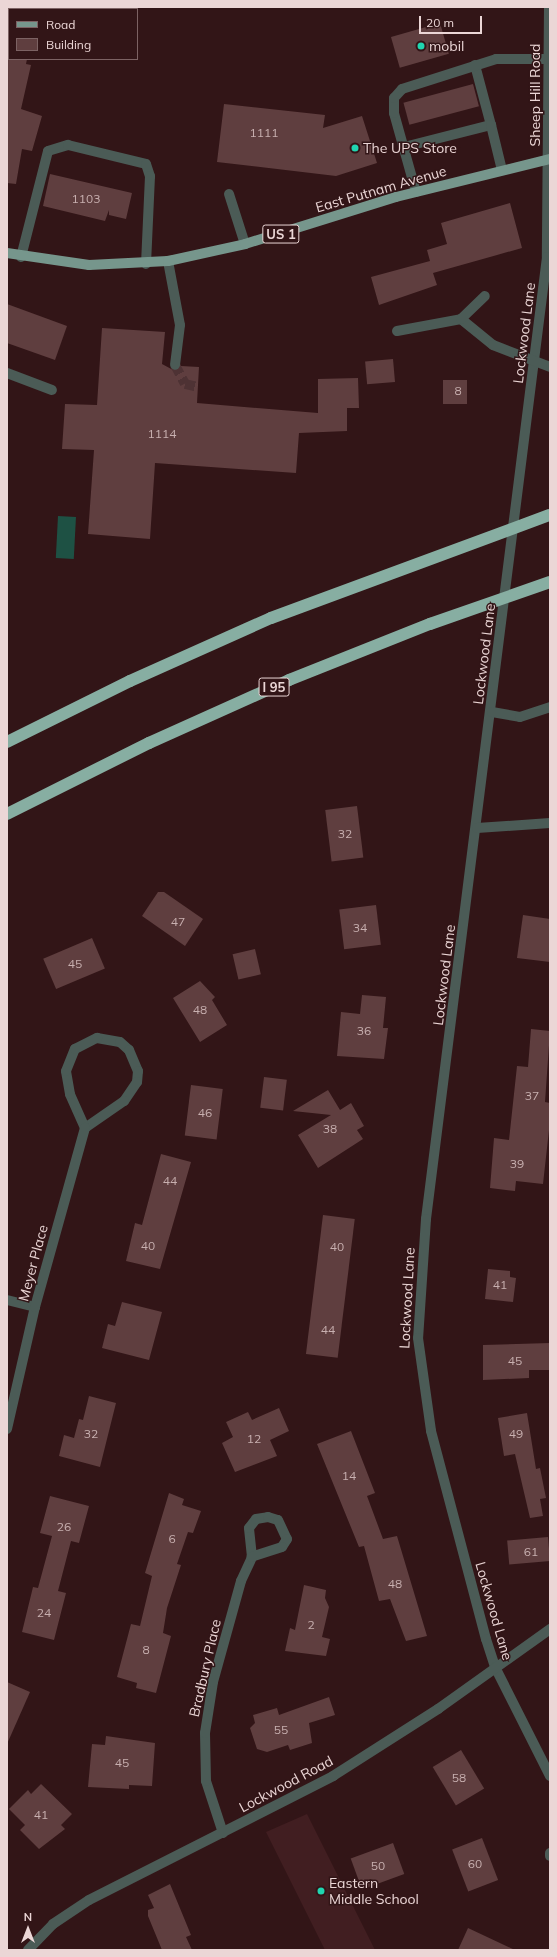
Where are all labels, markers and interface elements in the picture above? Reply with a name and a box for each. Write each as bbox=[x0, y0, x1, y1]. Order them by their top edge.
legend bbox=[8, 8, 138, 60]
scale bar bbox=[421, 8, 484, 34]
text: 20 m bbox=[426, 15, 454, 30]
text: Road bbox=[46, 17, 75, 32]
text: Building bbox=[46, 37, 91, 52]
place label: mobil bbox=[429, 38, 464, 54]
marker: mobil bbox=[416, 41, 426, 51]
street label: Sheep Hill Road bbox=[527, 44, 543, 146]
house number: 1111 bbox=[250, 126, 278, 140]
place label: The UPS Store bbox=[363, 140, 457, 156]
marker: The UPS Store bbox=[350, 143, 360, 153]
street label: East Putnam Avenue bbox=[314, 162, 448, 216]
house number: 1103 bbox=[72, 192, 100, 206]
road number: US 1 bbox=[262, 223, 300, 245]
street label: Lockwood Lane bbox=[509, 282, 539, 384]
house number: 8 bbox=[454, 384, 462, 398]
house number: 1114 bbox=[148, 427, 176, 441]
street label: Lockwood Lane bbox=[469, 603, 499, 705]
road number: I 95 bbox=[258, 676, 290, 698]
house number: 32 bbox=[338, 827, 352, 841]
house number: 47 bbox=[171, 915, 185, 929]
house number: 34 bbox=[353, 921, 367, 935]
street label: Lockwood Lane bbox=[429, 924, 459, 1026]
house number: 45 bbox=[68, 957, 82, 971]
house number: 48 bbox=[193, 1003, 207, 1017]
house number: 36 bbox=[357, 1024, 371, 1038]
house number: 37 bbox=[525, 1089, 539, 1103]
house number: 46 bbox=[198, 1106, 212, 1120]
house number: 38 bbox=[323, 1122, 337, 1136]
house number: 39 bbox=[510, 1157, 524, 1171]
house number: 44 bbox=[163, 1174, 177, 1188]
street label: Meyer Place bbox=[15, 1223, 51, 1303]
house number: 40 bbox=[141, 1239, 155, 1253]
house number: 40 bbox=[330, 1240, 344, 1254]
street label: Lockwood Lane bbox=[396, 1247, 418, 1349]
house number: 41 bbox=[493, 1278, 507, 1292]
house number: 44 bbox=[321, 1323, 335, 1337]
house number: 45 bbox=[508, 1354, 522, 1368]
house number: 32 bbox=[84, 1427, 98, 1441]
house number: 49 bbox=[509, 1427, 523, 1441]
house number: 12 bbox=[247, 1432, 261, 1446]
house number: 14 bbox=[342, 1469, 356, 1483]
house number: 26 bbox=[57, 1520, 71, 1534]
house number: 6 bbox=[168, 1532, 176, 1546]
house number: 61 bbox=[524, 1545, 538, 1559]
street label: Lockwood Lane bbox=[472, 1560, 516, 1662]
house number: 48 bbox=[388, 1577, 402, 1591]
house number: 24 bbox=[37, 1606, 51, 1620]
street label: Bradbury Place bbox=[186, 1618, 224, 1718]
house number: 2 bbox=[307, 1618, 315, 1632]
house number: 8 bbox=[142, 1643, 150, 1657]
house number: 55 bbox=[274, 1723, 288, 1737]
street label: Lockwood Road bbox=[236, 1752, 336, 1816]
house number: 45 bbox=[115, 1756, 129, 1770]
house number: 58 bbox=[452, 1771, 466, 1785]
house number: 41 bbox=[34, 1808, 48, 1822]
house number: 60 bbox=[468, 1857, 482, 1871]
house number: 50 bbox=[371, 1859, 385, 1873]
place label: Eastern Middle School bbox=[329, 1875, 419, 1908]
marker: Eastern Middle School bbox=[316, 1886, 326, 1896]
north arrow bbox=[8, 1909, 48, 1949]
text: N bbox=[24, 1910, 32, 1924]

